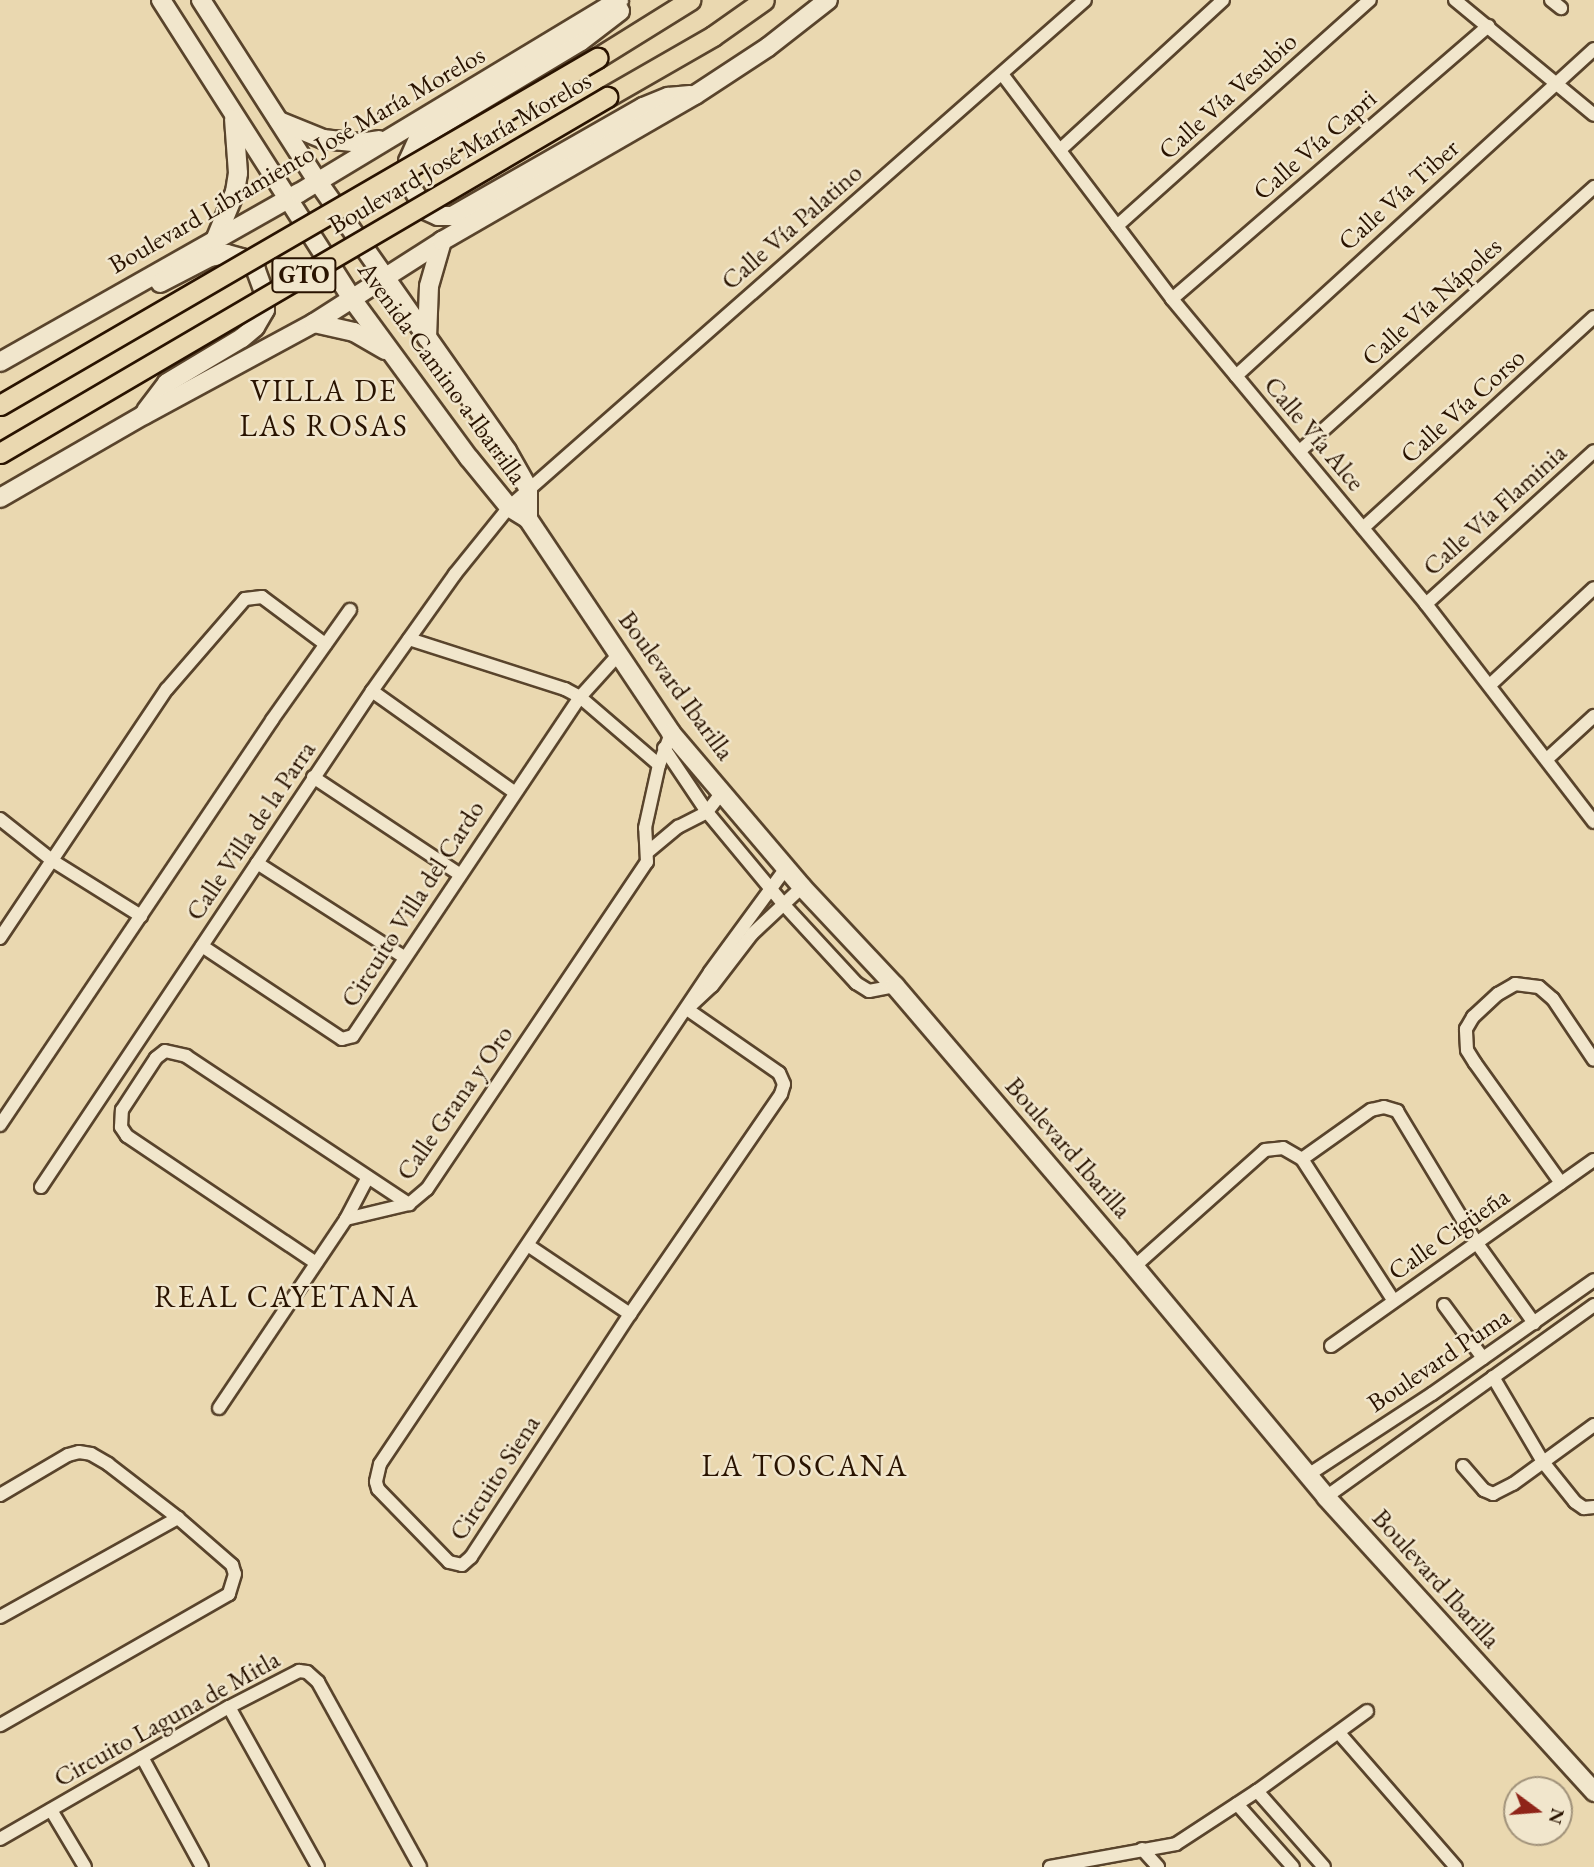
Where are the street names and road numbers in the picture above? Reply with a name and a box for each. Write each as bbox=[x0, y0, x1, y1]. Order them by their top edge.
street label: Calle Vía Vesubio bbox=[1152, 26, 1304, 166]
street label: Boulevard Libramiento José María Morelos bbox=[104, 39, 490, 281]
street label: Boulevard José María Morelos bbox=[323, 65, 597, 241]
street label: Calle Vía Capri bbox=[1247, 83, 1383, 207]
street label: Calle Vía Tiber bbox=[1332, 133, 1466, 257]
street label: Calle Vía Palatino bbox=[715, 157, 869, 297]
street label: Calle Vía Nápoles bbox=[1356, 231, 1508, 373]
road number: GTO bbox=[271, 254, 337, 296]
street label: Avenida Camino a Ibarrilla bbox=[351, 256, 533, 490]
street label: Calle Vía Corso bbox=[1394, 342, 1532, 470]
street label: Calle Vía Alce bbox=[1257, 370, 1371, 498]
street label: Calle Vía Flaminia bbox=[1417, 437, 1573, 583]
street label: Boulevard Ibarilla bbox=[611, 605, 741, 767]
street label: Calle Villa de la Parra bbox=[179, 735, 323, 927]
street label: Circuito Villa del Cardo bbox=[335, 795, 491, 1013]
street label: Calle Grana y Oro bbox=[390, 1020, 520, 1186]
street label: Boulevard Ibarilla bbox=[998, 1071, 1138, 1225]
street label: Calle Cigüeña bbox=[1382, 1181, 1516, 1287]
street label: Boulevard Puma bbox=[1362, 1301, 1516, 1419]
street label: Circuito Siena bbox=[443, 1409, 547, 1547]
street label: Boulevard Ibarilla bbox=[1365, 1503, 1507, 1655]
street label: Circuito Laguna de Mitla bbox=[49, 1644, 285, 1794]

